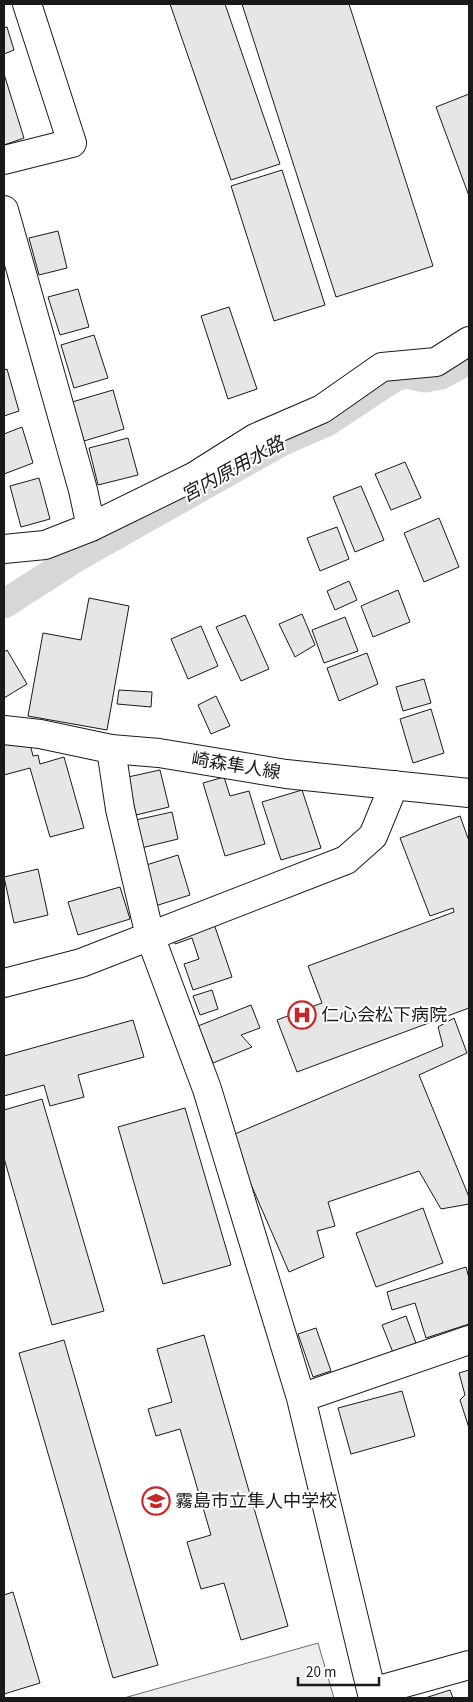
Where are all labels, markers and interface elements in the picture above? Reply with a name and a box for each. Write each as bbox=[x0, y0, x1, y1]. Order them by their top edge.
water label: 宮内原用水路 bbox=[177, 430, 291, 509]
street label: 崎森隼人線 bbox=[190, 747, 282, 785]
hospital icon: 仁心会松下病院 bbox=[287, 1000, 317, 1030]
place label: 仁心会松下病院 bbox=[321, 1003, 447, 1028]
school or university icon: 霧島市立隼人中学校 bbox=[141, 1486, 171, 1516]
place label: 霧島市立隼人中学校 bbox=[175, 1489, 337, 1514]
scale bar bbox=[298, 1654, 379, 1686]
text: 20 m bbox=[306, 1662, 336, 1683]

